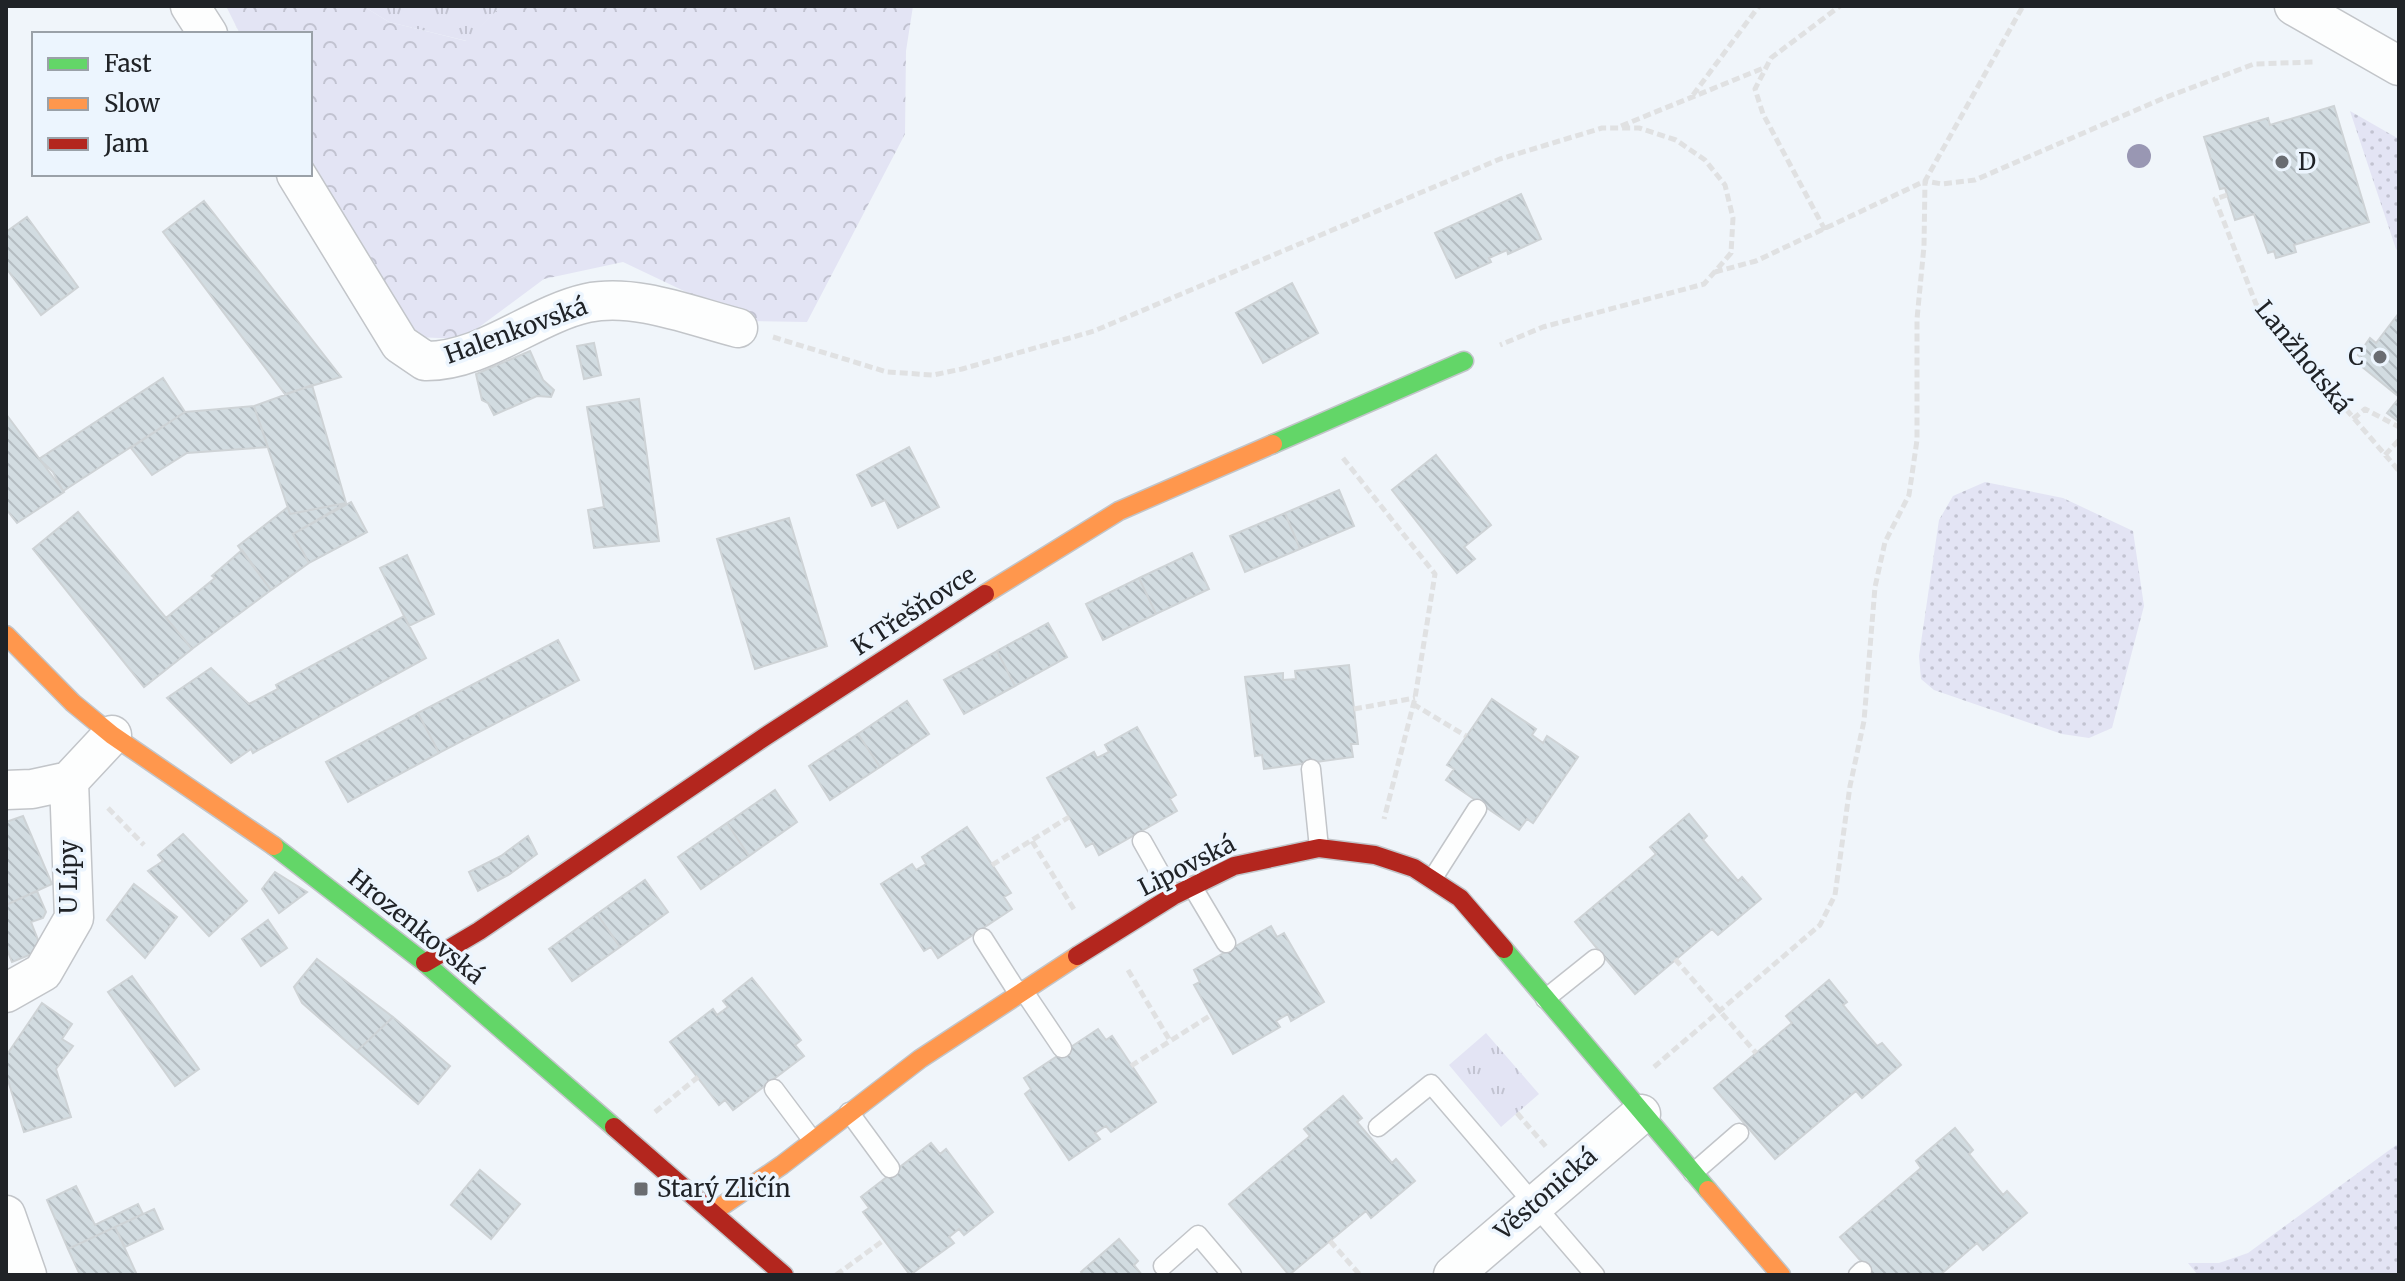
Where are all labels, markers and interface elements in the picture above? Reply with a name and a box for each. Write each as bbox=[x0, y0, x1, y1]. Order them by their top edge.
legend bbox=[32, 32, 312, 176]
text: Fast bbox=[104, 48, 152, 79]
text: Slow bbox=[104, 88, 160, 119]
text: Jam bbox=[103, 128, 149, 159]
place label: D bbox=[2298, 146, 2316, 177]
marker: D bbox=[2273, 153, 2291, 171]
street label: Halenkovská bbox=[440, 290, 591, 371]
street label: Lanžhotská bbox=[2249, 294, 2358, 419]
place label: C bbox=[2348, 341, 2364, 372]
marker: C bbox=[2371, 348, 2389, 366]
street label: K Třešňovce bbox=[846, 559, 982, 662]
street label: Lipovská bbox=[1133, 828, 1240, 903]
street label: U Lípy bbox=[53, 840, 84, 914]
street label: Hrozenkovská bbox=[342, 862, 491, 991]
street label: Věstonická bbox=[1487, 1141, 1603, 1247]
place label: Starý Zličín bbox=[657, 1173, 791, 1204]
marker: Starý Zličín bbox=[632, 1180, 650, 1198]

